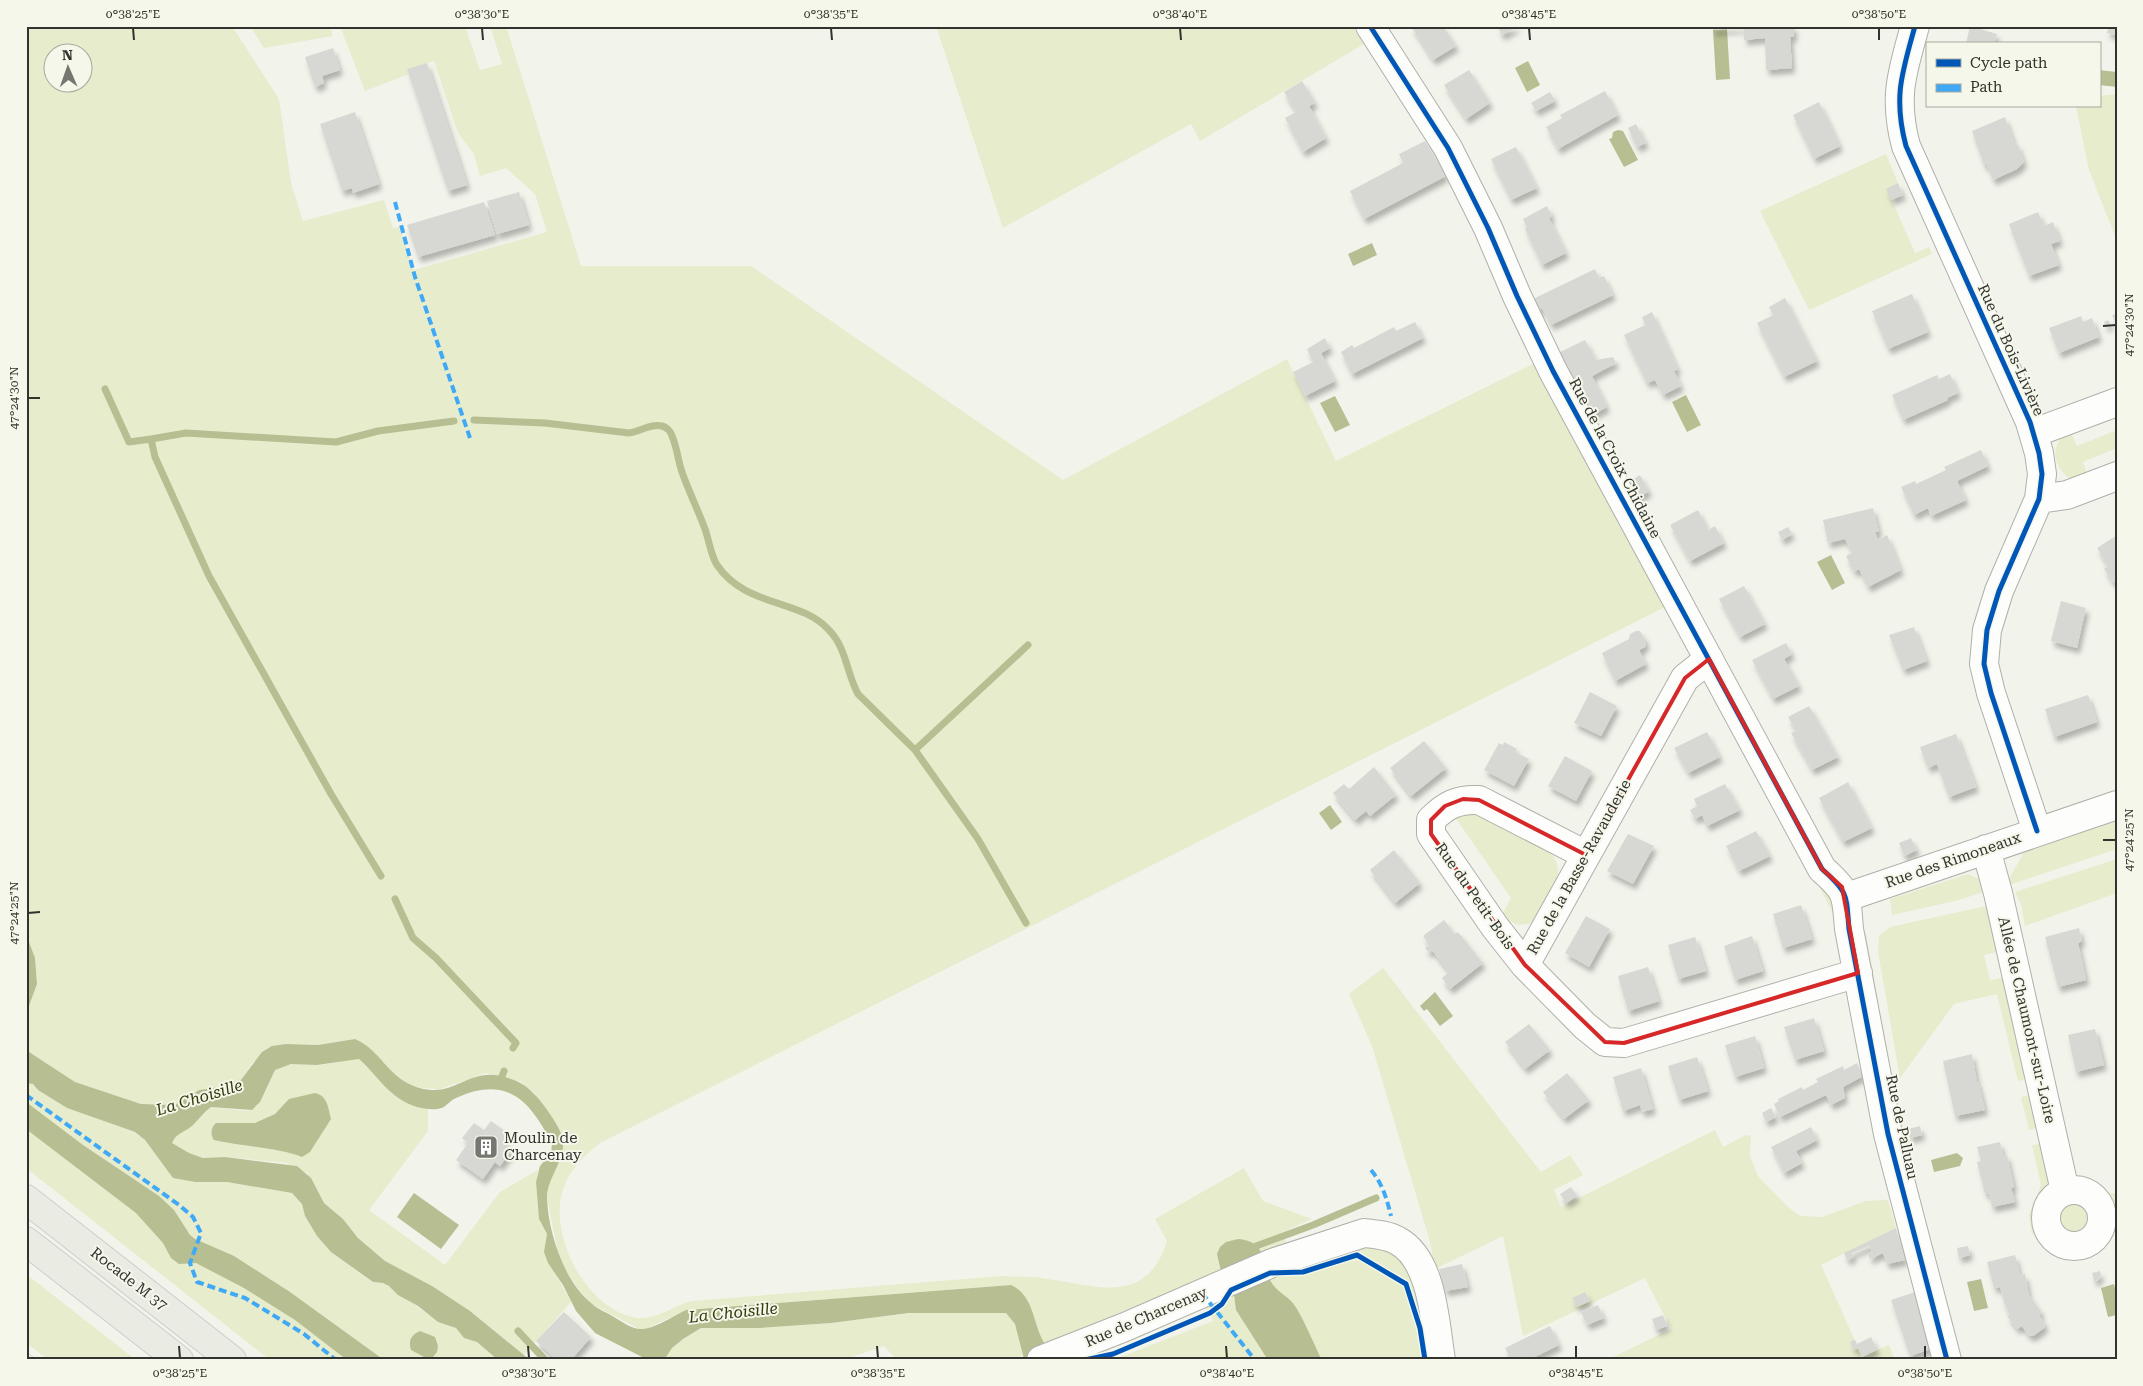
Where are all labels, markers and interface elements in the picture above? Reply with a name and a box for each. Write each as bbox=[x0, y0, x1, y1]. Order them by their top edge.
text: 0°38'25"E bbox=[106, 7, 160, 21]
text: 0°38'30"E bbox=[455, 7, 509, 21]
text: 0°38'35"E bbox=[804, 7, 858, 21]
text: 0°38'40"E bbox=[1153, 7, 1207, 21]
text: 0°38'45"E bbox=[1502, 7, 1556, 21]
text: 0°38'50"E bbox=[1852, 7, 1906, 21]
north arrow bbox=[42, 42, 92, 92]
legend bbox=[1926, 42, 2100, 108]
text: N bbox=[62, 47, 73, 63]
text: Cycle path bbox=[1970, 54, 2048, 72]
text: Path bbox=[1970, 78, 2003, 96]
street label: Rue du Bois-Livière bbox=[1974, 281, 2048, 419]
text: 47°24'30"N bbox=[2122, 293, 2136, 357]
text: 47°24'30"N bbox=[7, 366, 21, 430]
street label: Rue de la Croix Chidaine bbox=[1565, 375, 1665, 541]
street label: Rue de la Basse-Ravauderie bbox=[1523, 776, 1635, 958]
text: 47°24'25"N bbox=[2122, 808, 2136, 872]
street label: Rue des Rimoneaux bbox=[1883, 828, 2024, 892]
street label: Rue du Petit-Bois bbox=[1432, 839, 1518, 953]
text: 47°24'25"N bbox=[7, 881, 21, 945]
street label: Allée de Chaumont-sur-Loire bbox=[1994, 915, 2060, 1125]
street label: Rue de Palluau bbox=[1882, 1073, 1922, 1182]
water label: La Choisille bbox=[153, 1075, 245, 1120]
place label: Moulin de Charcenay bbox=[504, 1129, 582, 1164]
building icon: Moulin de Charcenay bbox=[473, 1134, 499, 1160]
street label: Rocade M 37 bbox=[87, 1243, 171, 1315]
street label: Rue de Charcenay bbox=[1082, 1283, 1210, 1351]
water label: La Choisille bbox=[687, 1298, 778, 1327]
text: 0°38'25"E bbox=[153, 1366, 207, 1380]
text: 0°38'30"E bbox=[502, 1366, 556, 1380]
text: 0°38'35"E bbox=[851, 1366, 905, 1380]
text: 0°38'40"E bbox=[1200, 1366, 1254, 1380]
text: 0°38'45"E bbox=[1549, 1366, 1603, 1380]
text: 0°38'50"E bbox=[1898, 1366, 1952, 1380]

